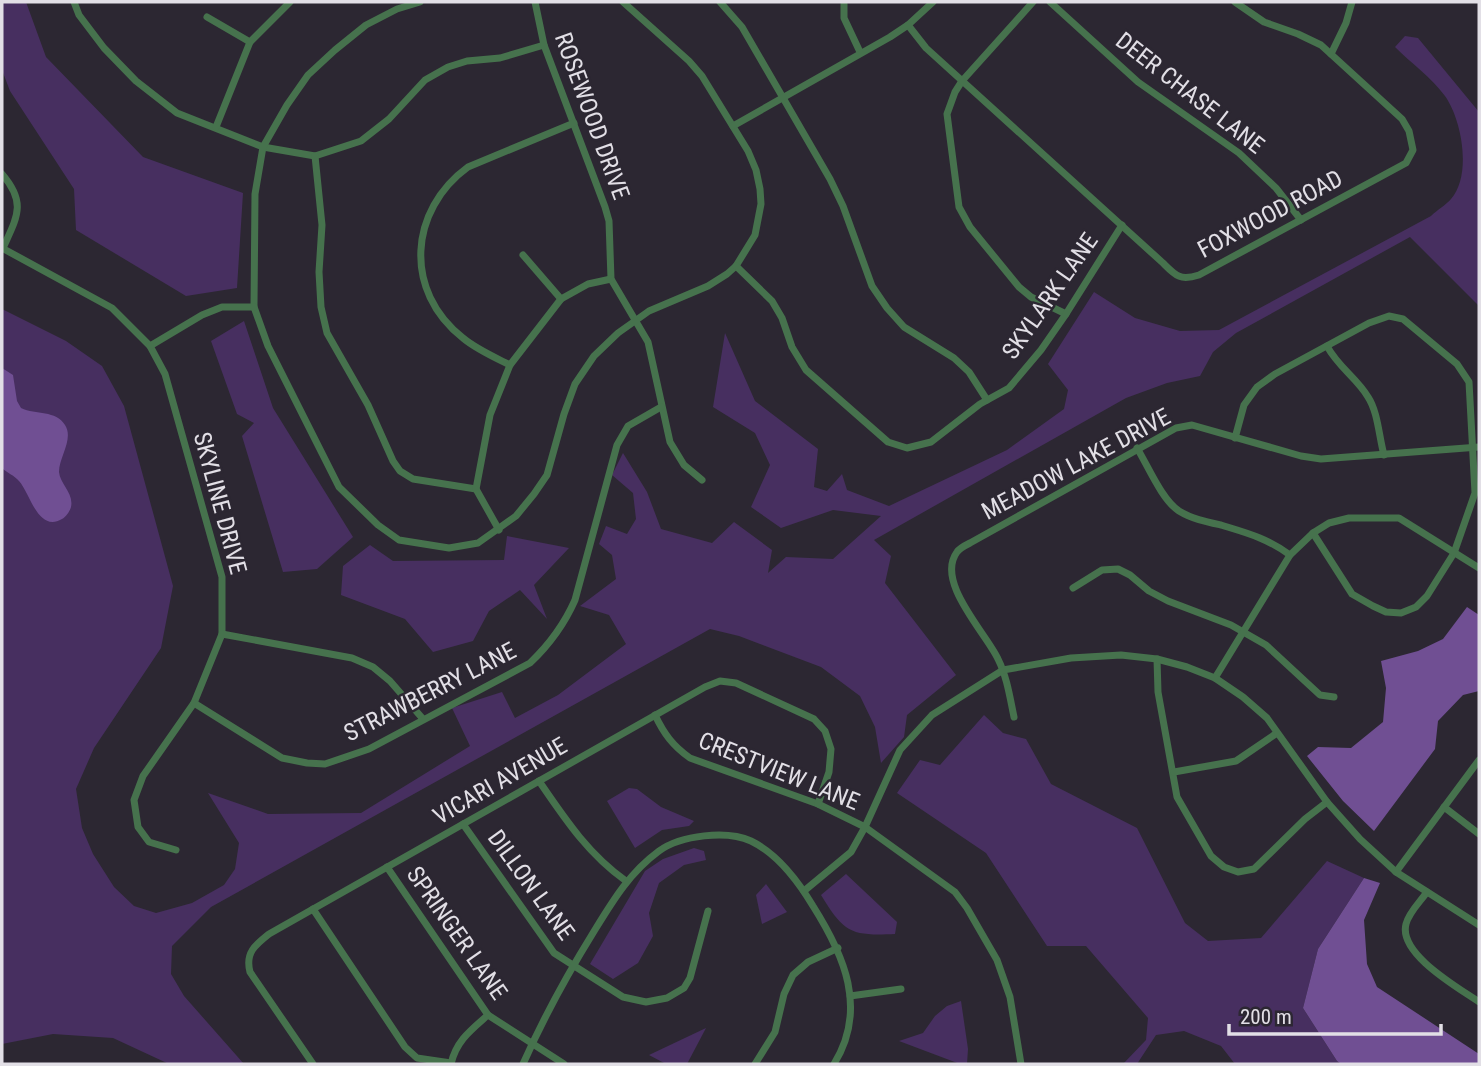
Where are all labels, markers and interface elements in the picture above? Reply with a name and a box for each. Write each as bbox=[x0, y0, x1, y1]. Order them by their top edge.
street label: DEER CHASE LANE bbox=[1110, 26, 1270, 160]
street label: ROSEWOOD DRIVE bbox=[549, 29, 635, 203]
street label: FOXWOOD ROAD bbox=[1193, 164, 1347, 264]
street label: SKYLARK LANE bbox=[996, 228, 1104, 364]
street label: MEADOW LAKE DRIVE bbox=[977, 402, 1175, 526]
street label: SKYLINE DRIVE bbox=[188, 429, 252, 577]
street label: STRAWBERRY LANE bbox=[339, 637, 521, 747]
street label: CRESTVIEW LANE bbox=[695, 726, 864, 816]
street label: VICARI AVENUE bbox=[428, 731, 572, 831]
street label: DILLON LANE bbox=[482, 825, 580, 945]
street label: SPRINGER LANE bbox=[401, 861, 513, 1005]
scale bar bbox=[1229, 992, 1441, 1036]
text: 200 m bbox=[1240, 1005, 1292, 1029]

